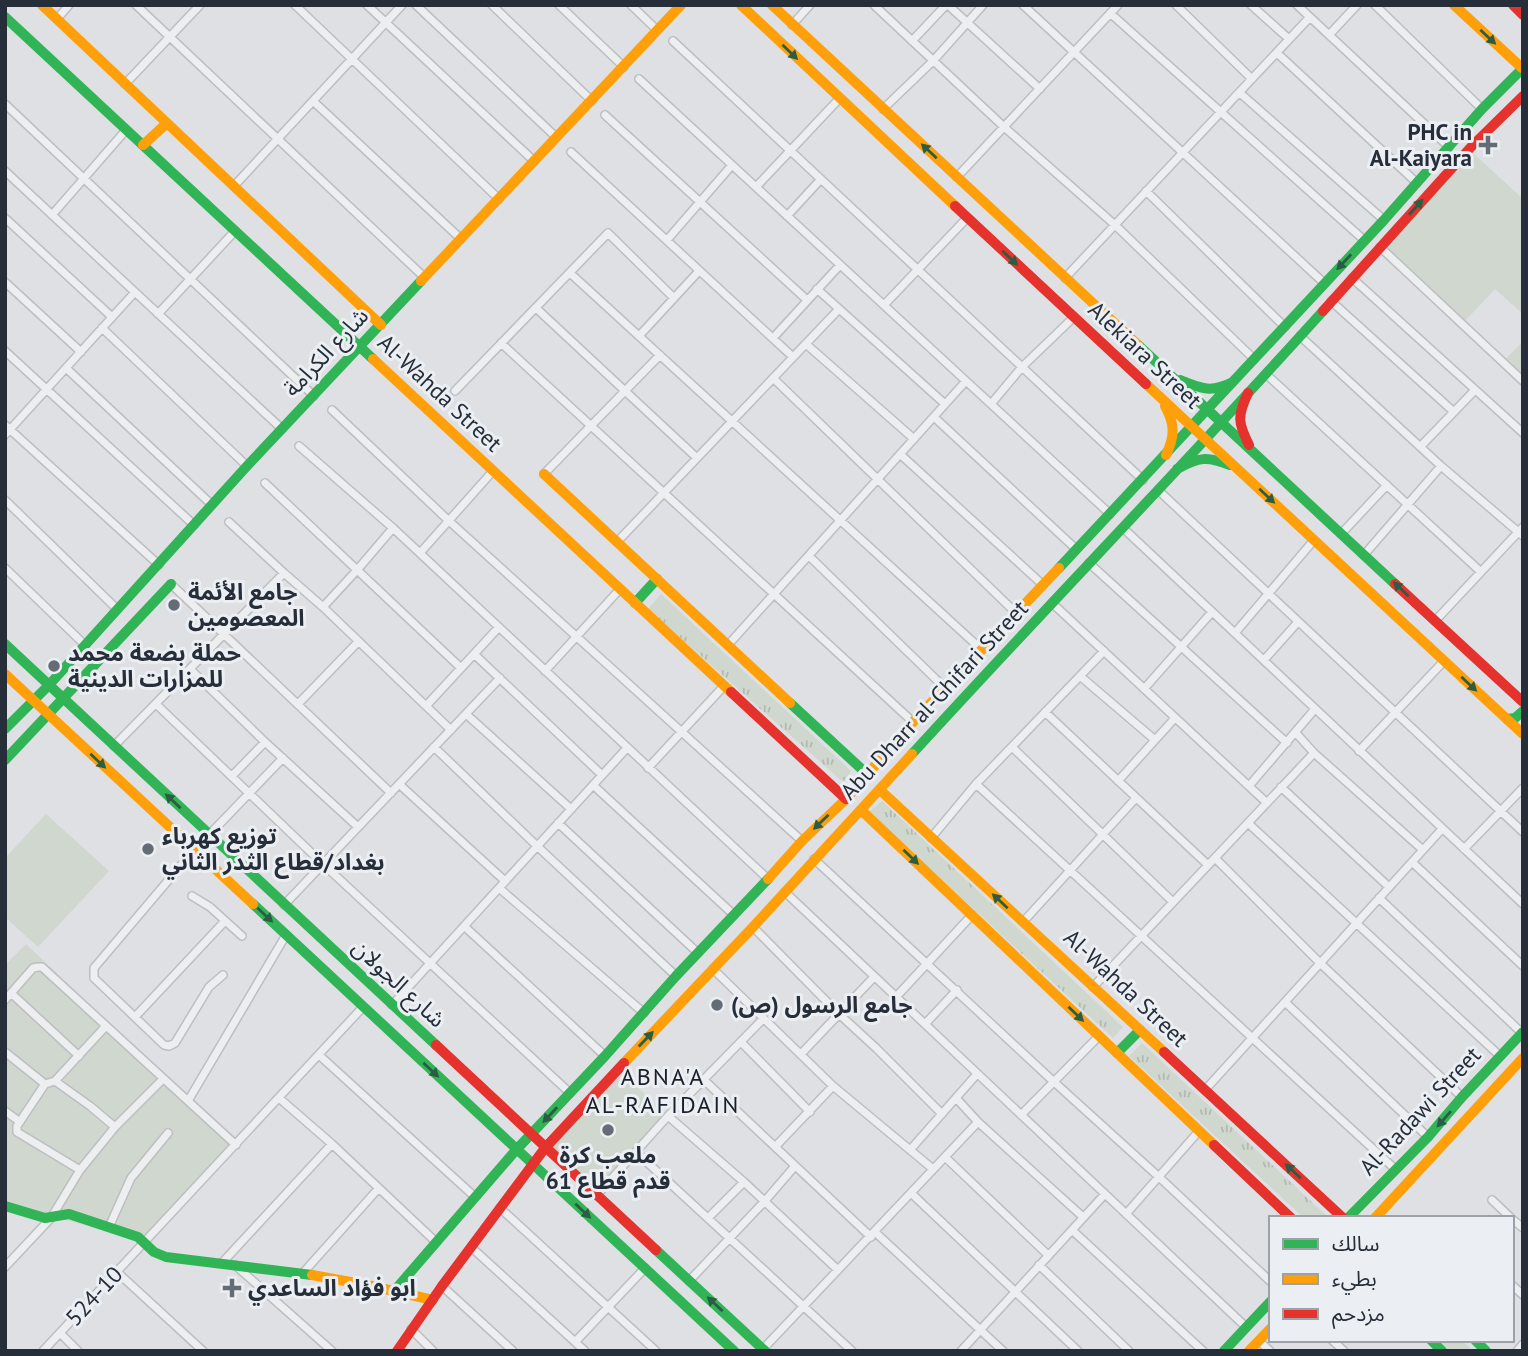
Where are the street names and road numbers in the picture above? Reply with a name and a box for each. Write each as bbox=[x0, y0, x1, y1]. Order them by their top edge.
street label: Alekiara Street bbox=[1083, 295, 1208, 415]
street label: شارع الكرامة bbox=[277, 301, 376, 404]
street label: Al-Wahda Street bbox=[372, 328, 509, 458]
street label: Abu Dharr al-Ghifari Street bbox=[834, 594, 1034, 805]
street label: Al-Wahda Street bbox=[1058, 923, 1195, 1053]
street label: شارع الجولان bbox=[345, 932, 452, 1035]
street label: Al-Radawi Street bbox=[1353, 1040, 1487, 1181]
street label: 524-10 bbox=[59, 1260, 128, 1331]

